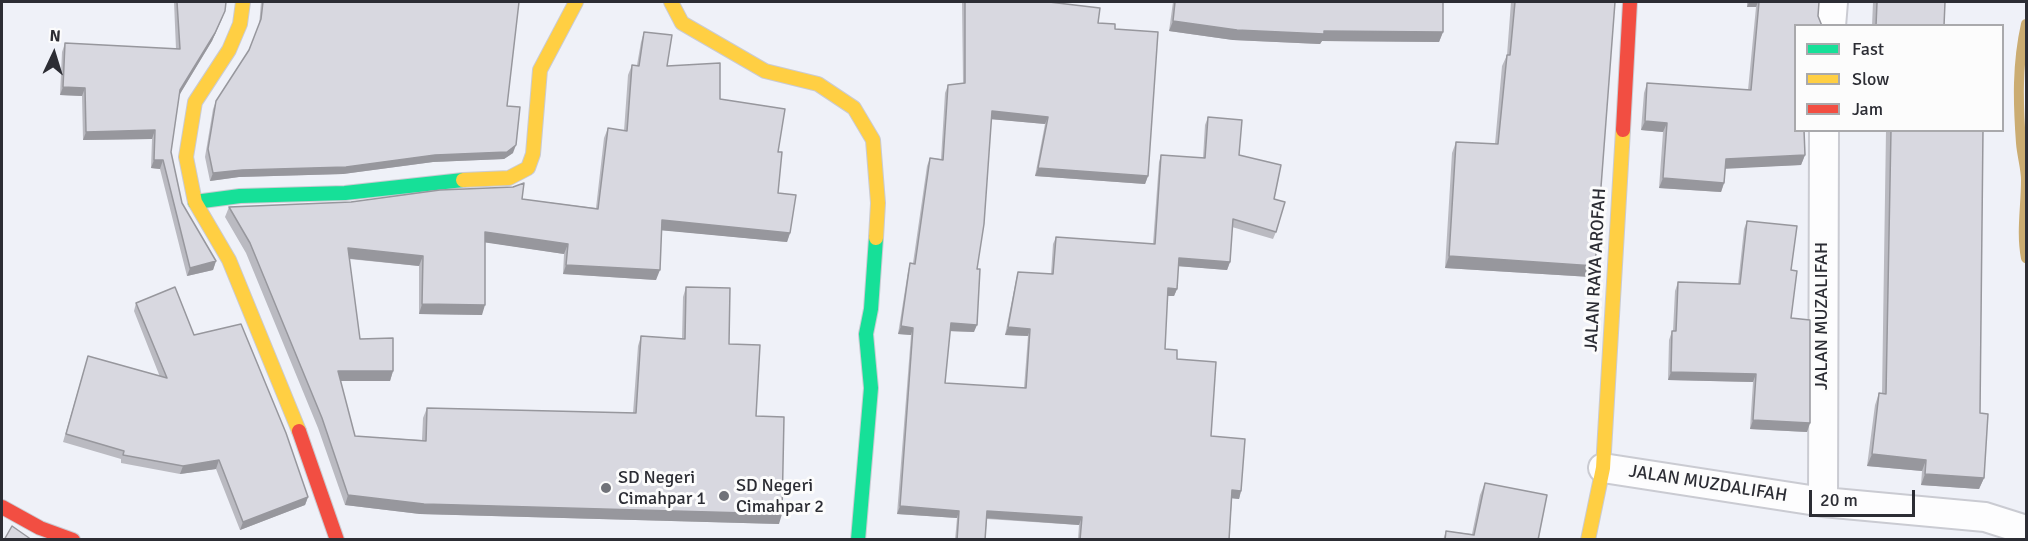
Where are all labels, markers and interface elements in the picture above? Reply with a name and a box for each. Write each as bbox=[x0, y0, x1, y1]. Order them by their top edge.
north arrow bbox=[24, 24, 84, 84]
legend bbox=[1794, 24, 2004, 132]
text: N bbox=[49, 26, 62, 46]
text: Fast bbox=[1852, 38, 1884, 60]
text: Slow bbox=[1852, 68, 1889, 90]
text: Jam bbox=[1852, 98, 1883, 120]
street label: JALAN RAYA AROFAH bbox=[1581, 188, 1611, 352]
street label: JALAN MUZALIFAH bbox=[1811, 242, 1833, 390]
street label: JALAN MUZDALIFAH bbox=[1627, 461, 1789, 507]
place label: SD Negeri Cimahpar 1 bbox=[618, 467, 706, 510]
place label: SD Negeri Cimahpar 2 bbox=[736, 475, 824, 518]
scale bar bbox=[1812, 478, 1918, 516]
marker: SD Negeri Cimahpar 1 bbox=[599, 481, 613, 495]
marker: SD Negeri Cimahpar 2 bbox=[717, 489, 731, 503]
text: 20 m bbox=[1820, 489, 1858, 511]

